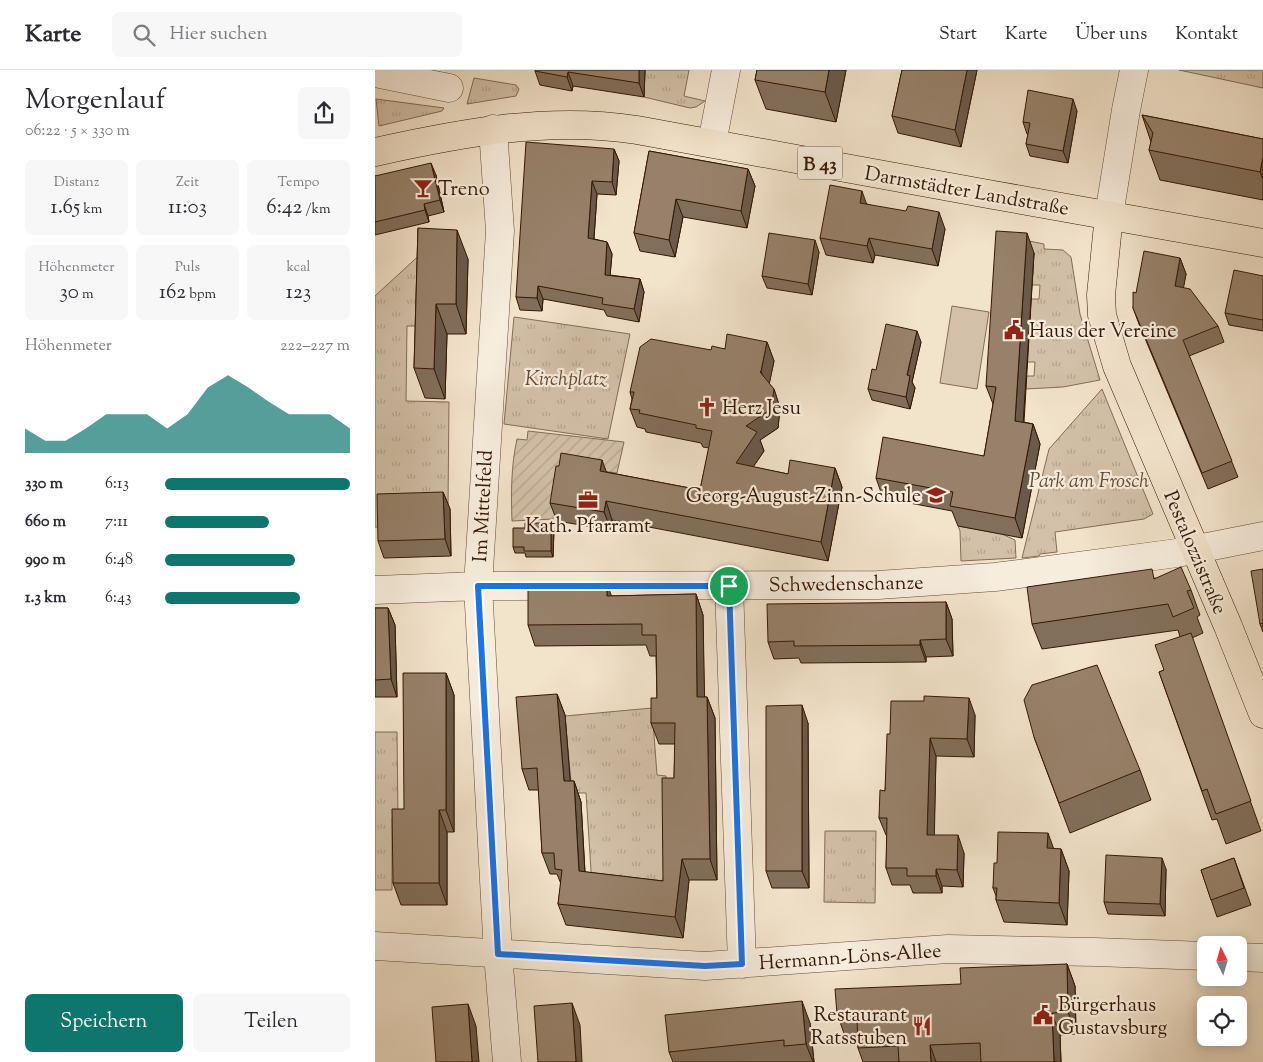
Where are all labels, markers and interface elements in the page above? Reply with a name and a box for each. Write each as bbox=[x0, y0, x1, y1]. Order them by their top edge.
search box bbox=[112, 12, 462, 57]
text: Karte bbox=[25, 18, 82, 52]
icon: search bbox=[130, 21, 158, 49]
text: Hier suchen bbox=[170, 21, 268, 48]
text: Start bbox=[939, 22, 977, 48]
text: Karte bbox=[1005, 22, 1047, 48]
text: Über uns bbox=[1075, 22, 1147, 48]
text: Kontakt bbox=[1175, 22, 1238, 48]
text: Morgenlauf bbox=[25, 81, 165, 121]
button: share bbox=[298, 87, 350, 139]
text: 06:22 · 5 × 330 m bbox=[25, 120, 130, 143]
road number: B 43 bbox=[797, 146, 843, 180]
street label: Darmstädter Landstraße bbox=[862, 160, 1071, 225]
text: Distanz bbox=[54, 173, 99, 193]
text: Zeit bbox=[176, 173, 199, 193]
text: Tempo bbox=[278, 173, 320, 193]
place label: Treno bbox=[438, 176, 490, 205]
bar icon: Treno bbox=[412, 177, 434, 199]
text: 1.65 bbox=[51, 193, 80, 223]
text: 11:03 bbox=[168, 193, 207, 223]
text: 6:42 bbox=[266, 193, 302, 223]
text: km bbox=[80, 200, 102, 220]
text: /km bbox=[302, 200, 331, 220]
text: Höhenmeter bbox=[39, 258, 115, 278]
text: Puls bbox=[175, 258, 200, 278]
text: kcal bbox=[286, 258, 311, 278]
text: 30 bbox=[60, 278, 79, 308]
text: 162 bbox=[159, 278, 186, 308]
text: 123 bbox=[286, 278, 311, 308]
text: m bbox=[79, 285, 93, 305]
text: bpm bbox=[186, 285, 216, 305]
place label: Haus der Vereine bbox=[1029, 318, 1177, 347]
public building icon: Haus der Vereine bbox=[1003, 319, 1025, 341]
text: Höhenmeter bbox=[25, 335, 112, 358]
text: 222–227 m bbox=[280, 335, 350, 358]
park label: Kirchplatz bbox=[525, 366, 607, 395]
place label: Herz Jesu bbox=[722, 395, 801, 424]
church icon: Herz Jesu bbox=[696, 396, 718, 418]
street label: Im Mittelfeld bbox=[467, 449, 502, 563]
park label: Park am Frosch bbox=[1029, 468, 1149, 497]
text: 330 m bbox=[25, 473, 63, 496]
text: 6:13 bbox=[105, 473, 129, 496]
place label: Georg-August-Zinn-Schule bbox=[686, 483, 921, 512]
school or university icon: Georg-August-Zinn-Schule bbox=[925, 484, 947, 506]
street label: Pestalozzistraße bbox=[1155, 487, 1233, 619]
office icon: Kath. Pfarramt bbox=[577, 489, 599, 511]
text: 660 m bbox=[25, 511, 66, 534]
text: 7:11 bbox=[105, 511, 128, 534]
place label: Kath. Pfarramt bbox=[525, 513, 651, 542]
text: 990 m bbox=[25, 549, 66, 572]
text: 6:48 bbox=[105, 549, 133, 572]
pin bbox=[708, 565, 750, 607]
street label: Schwedenschanze bbox=[768, 570, 924, 601]
icon: arrive bbox=[715, 572, 743, 600]
text: 1.3 km bbox=[25, 587, 66, 610]
text: 6:43 bbox=[105, 587, 131, 610]
north arrow bbox=[1197, 936, 1247, 986]
map controls bbox=[1197, 936, 1247, 1046]
street label: Hermann-Löns-Allee bbox=[758, 938, 942, 979]
place label: Bürgerhaus Gustavsburg bbox=[1058, 992, 1168, 1044]
button: Speichern bbox=[25, 994, 183, 1052]
button: Teilen bbox=[193, 994, 350, 1052]
button: locate bbox=[1197, 996, 1247, 1046]
place label: Restaurant Ratsstuben bbox=[811, 1002, 907, 1054]
public building icon: Bürgerhaus Gustavsburg bbox=[1032, 1004, 1054, 1026]
restaurant icon: Restaurant Ratsstuben bbox=[911, 1015, 933, 1037]

